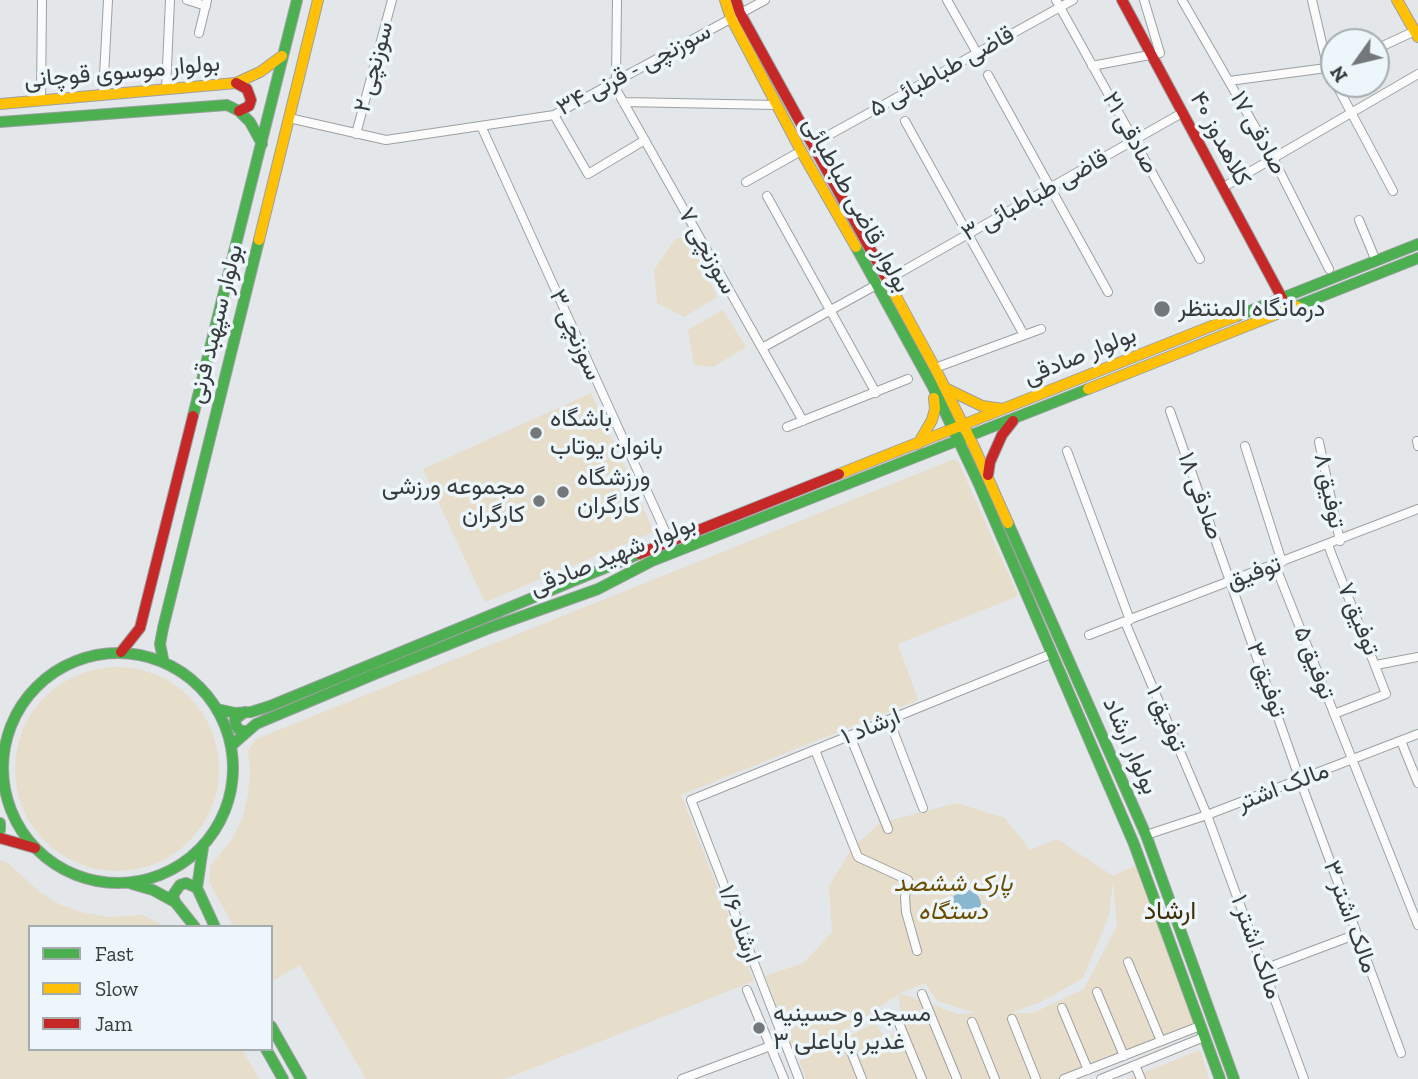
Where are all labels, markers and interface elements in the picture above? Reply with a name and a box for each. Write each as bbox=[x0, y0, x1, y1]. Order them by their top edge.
street label: سوزنچی - قرنی ۳۴ bbox=[552, 17, 716, 123]
street label: سوزنچی ۲ bbox=[348, 18, 400, 116]
street label: قاضی طباطبائی ۵ bbox=[864, 20, 1020, 124]
north arrow bbox=[1320, 28, 1390, 98]
street label: بولوار موسوی قوچانی bbox=[23, 49, 221, 95]
text: N bbox=[1325, 61, 1352, 86]
street label: صادقی ۱۷ bbox=[1223, 86, 1293, 180]
street label: صادقی ۲۱ bbox=[1096, 87, 1164, 179]
street label: کلاهدوز ۴۰ bbox=[1183, 87, 1257, 191]
street label: بولوار قاضی طباطبائی bbox=[796, 112, 916, 298]
street label: قاضی طباطبائی ۳ bbox=[957, 144, 1113, 248]
street label: سوزنچی ۷ bbox=[671, 203, 743, 299]
street label: بولوار سپهبد قرنی bbox=[182, 241, 250, 407]
street label: سوزنچی ۳ bbox=[542, 285, 608, 385]
place label: درمانگاه المنتظر bbox=[1178, 295, 1325, 323]
marker: درمانگاه المنتظر bbox=[1152, 299, 1172, 319]
street label: بولوار صادقی bbox=[1019, 320, 1141, 392]
place label: باشگاه بانوان یوتاب bbox=[550, 405, 663, 461]
marker: باشگاه بانوان یوتاب bbox=[528, 425, 544, 441]
street label: صادقی ۱۸ bbox=[1171, 448, 1229, 544]
street label: توفیق ۸ bbox=[1307, 451, 1351, 531]
place label: ورزشگاه کارگران bbox=[577, 464, 650, 520]
place label: مجموعه ورزشی کارگران bbox=[382, 473, 525, 529]
marker: ورزشگاه کارگران bbox=[555, 484, 571, 500]
marker: مجموعه ورزشی کارگران bbox=[531, 493, 547, 509]
street label: بولوار شهید صادقی bbox=[526, 510, 700, 602]
street label: توفیق bbox=[1223, 550, 1285, 596]
street label: توفیق ۷ bbox=[1330, 578, 1386, 660]
street label: توفیق ۵ bbox=[1287, 622, 1341, 704]
street label: توفیق ۳ bbox=[1240, 639, 1292, 721]
street label: توفیق ۱ bbox=[1139, 682, 1193, 756]
street label: بولوار ارشاد bbox=[1096, 693, 1164, 799]
street label: ارشاد ۱ bbox=[837, 702, 905, 752]
street label: مالک اشتر bbox=[1233, 756, 1333, 818]
street label: مالک اشتر ۳ bbox=[1316, 857, 1384, 977]
park label: پارک‌ ششصد دستگاه bbox=[894, 870, 1012, 926]
street label: ارشاد ۱/۶ bbox=[711, 881, 767, 967]
street label: مالک اشتر ۱ bbox=[1224, 891, 1288, 1003]
district label: ارشاد bbox=[1144, 896, 1196, 928]
legend bbox=[28, 925, 273, 1051]
text: Fast bbox=[95, 941, 134, 966]
text: Slow bbox=[95, 976, 138, 1001]
place label: مسجد و حسینیه غدیر باباعلی ۳ bbox=[773, 1000, 931, 1056]
text: Jam bbox=[95, 1011, 132, 1036]
marker: مسجد و حسینیه غدیر باباعلی ۳ bbox=[751, 1020, 767, 1036]

